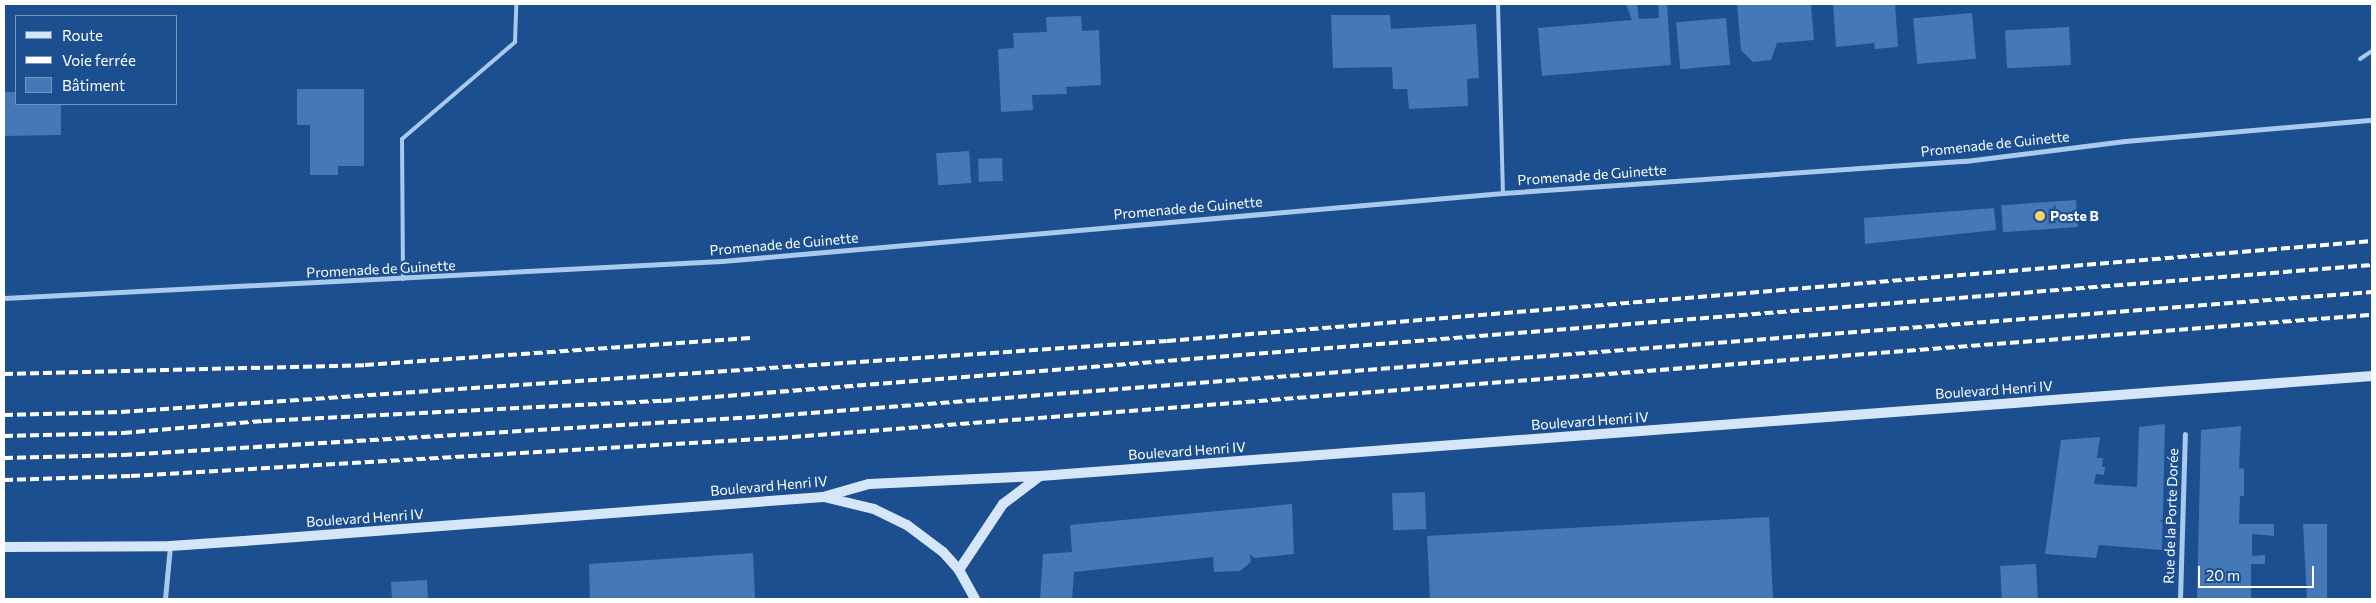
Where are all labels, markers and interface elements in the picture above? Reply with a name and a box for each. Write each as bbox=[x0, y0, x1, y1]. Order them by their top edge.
legend bbox=[15, 15, 178, 105]
text: Route bbox=[62, 26, 103, 44]
text: Voie ferrée bbox=[62, 51, 136, 69]
text: Bâtiment bbox=[62, 76, 125, 94]
street label: Promenade de Guinette bbox=[1920, 128, 2070, 160]
street label: Promenade de Guinette bbox=[1517, 161, 1667, 189]
street label: Promenade de Guinette bbox=[1113, 193, 1263, 223]
place label: Poste B bbox=[2050, 208, 2099, 224]
marker: Poste B bbox=[2034, 210, 2046, 222]
street label: Promenade de Guinette bbox=[709, 229, 859, 259]
street label: Promenade de Guinette bbox=[306, 257, 456, 281]
street label: Boulevard Henri IV bbox=[1935, 378, 2053, 402]
street label: Boulevard Henri IV bbox=[1531, 409, 1649, 433]
street label: Boulevard Henri IV bbox=[1128, 439, 1246, 463]
street label: Rue de la Porte Dorée bbox=[2160, 448, 2182, 584]
street label: Boulevard Henri IV bbox=[710, 473, 828, 499]
street label: Boulevard Henri IV bbox=[306, 506, 424, 530]
scale bar bbox=[2201, 556, 2317, 588]
text: 20 m bbox=[2206, 566, 2240, 584]

